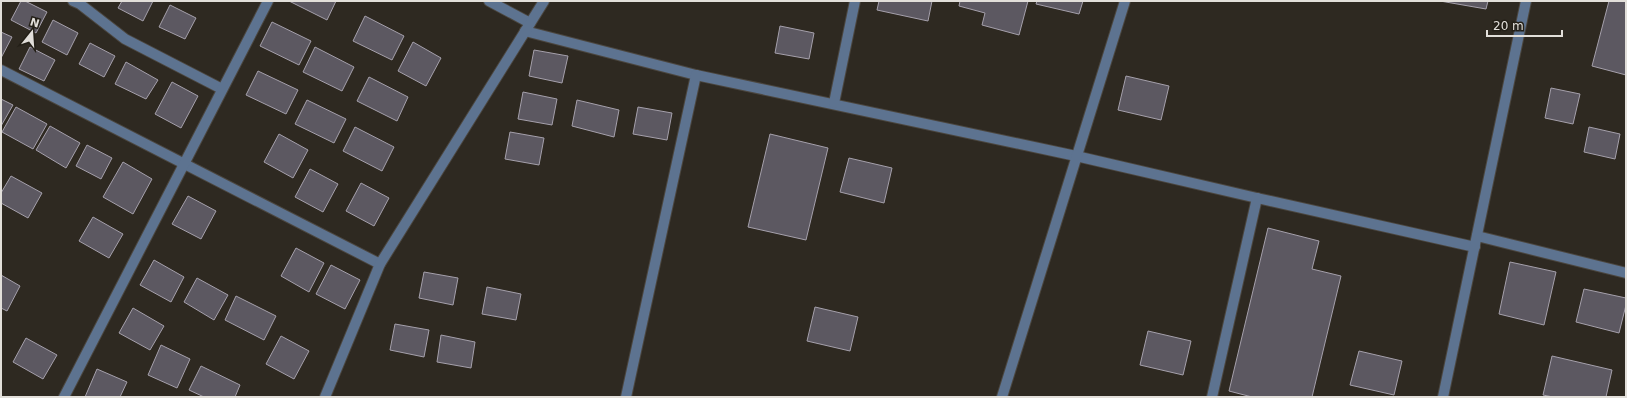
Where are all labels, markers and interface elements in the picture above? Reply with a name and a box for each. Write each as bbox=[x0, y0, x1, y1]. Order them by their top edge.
north arrow bbox=[12, 12, 52, 52]
scale bar bbox=[1487, 12, 1562, 38]
text: N bbox=[28, 15, 41, 30]
text: 20 m bbox=[1493, 19, 1524, 33]

